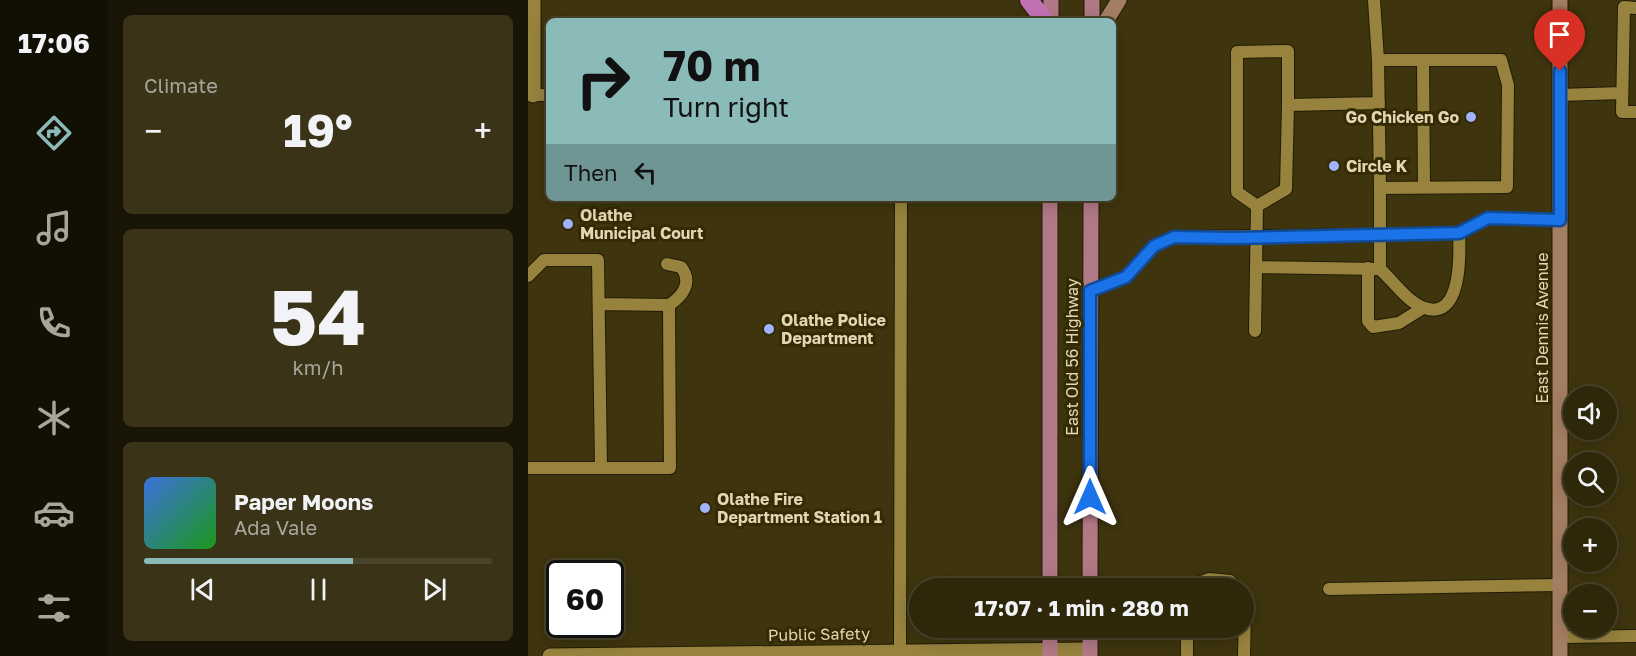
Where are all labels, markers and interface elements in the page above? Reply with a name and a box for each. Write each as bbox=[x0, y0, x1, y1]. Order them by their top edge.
pin bbox=[1534, 9, 1585, 71]
icon: arrive bbox=[1543, 18, 1576, 51]
text: 17:06 bbox=[18, 27, 90, 59]
text: 70 m bbox=[663, 40, 760, 90]
icon: right bbox=[564, 42, 642, 120]
text: Climate bbox=[144, 73, 218, 97]
text: Turn right bbox=[663, 91, 789, 123]
text: 19° bbox=[283, 103, 353, 157]
place label: Go Chicken Go bbox=[1346, 107, 1459, 127]
marker: Go Chicken Go bbox=[1464, 110, 1478, 124]
text: − bbox=[144, 111, 162, 150]
text: + bbox=[474, 111, 492, 150]
icon: directions bbox=[33, 112, 75, 154]
icon: left bbox=[629, 156, 662, 189]
place label: Circle K bbox=[1346, 156, 1408, 176]
text: Then bbox=[564, 159, 617, 186]
marker: Circle K bbox=[1327, 159, 1341, 173]
place label: Olathe Municipal Court bbox=[580, 205, 703, 243]
icon: music bbox=[33, 207, 75, 249]
marker: Olathe Municipal Court bbox=[561, 217, 575, 231]
street label: East Dennis Avenue bbox=[1532, 253, 1552, 403]
text: 54 bbox=[270, 269, 366, 362]
street label: East Old 56 Highway bbox=[1062, 278, 1082, 436]
icon: phone bbox=[33, 302, 75, 344]
place label: Olathe Police Department bbox=[781, 310, 886, 348]
marker: Olathe Police Department bbox=[762, 322, 776, 336]
text: km/h bbox=[293, 355, 343, 379]
map controls bbox=[1563, 386, 1617, 638]
button: sound bbox=[1563, 386, 1617, 440]
icon: climate bbox=[33, 397, 75, 439]
button: search bbox=[1563, 452, 1617, 506]
position arrow bbox=[1058, 465, 1122, 529]
text: Paper Moons bbox=[234, 488, 373, 515]
place label: Olathe Fire Department Station 1 bbox=[717, 489, 882, 527]
icon: car bbox=[33, 492, 75, 534]
marker: Olathe Fire Department Station 1 bbox=[698, 501, 712, 515]
text: Ada Vale bbox=[234, 515, 317, 539]
button: + bbox=[1563, 518, 1617, 572]
speed limit sign: 60 bbox=[546, 560, 624, 638]
icon: previous bbox=[186, 573, 219, 606]
icon: pause bbox=[302, 573, 335, 606]
icon: next bbox=[418, 573, 451, 606]
button: − bbox=[1563, 584, 1617, 638]
icon: filters bbox=[33, 587, 75, 629]
text: 17:07 · 1 min · 280 m bbox=[974, 594, 1189, 621]
street label: Public Safety bbox=[768, 623, 870, 645]

